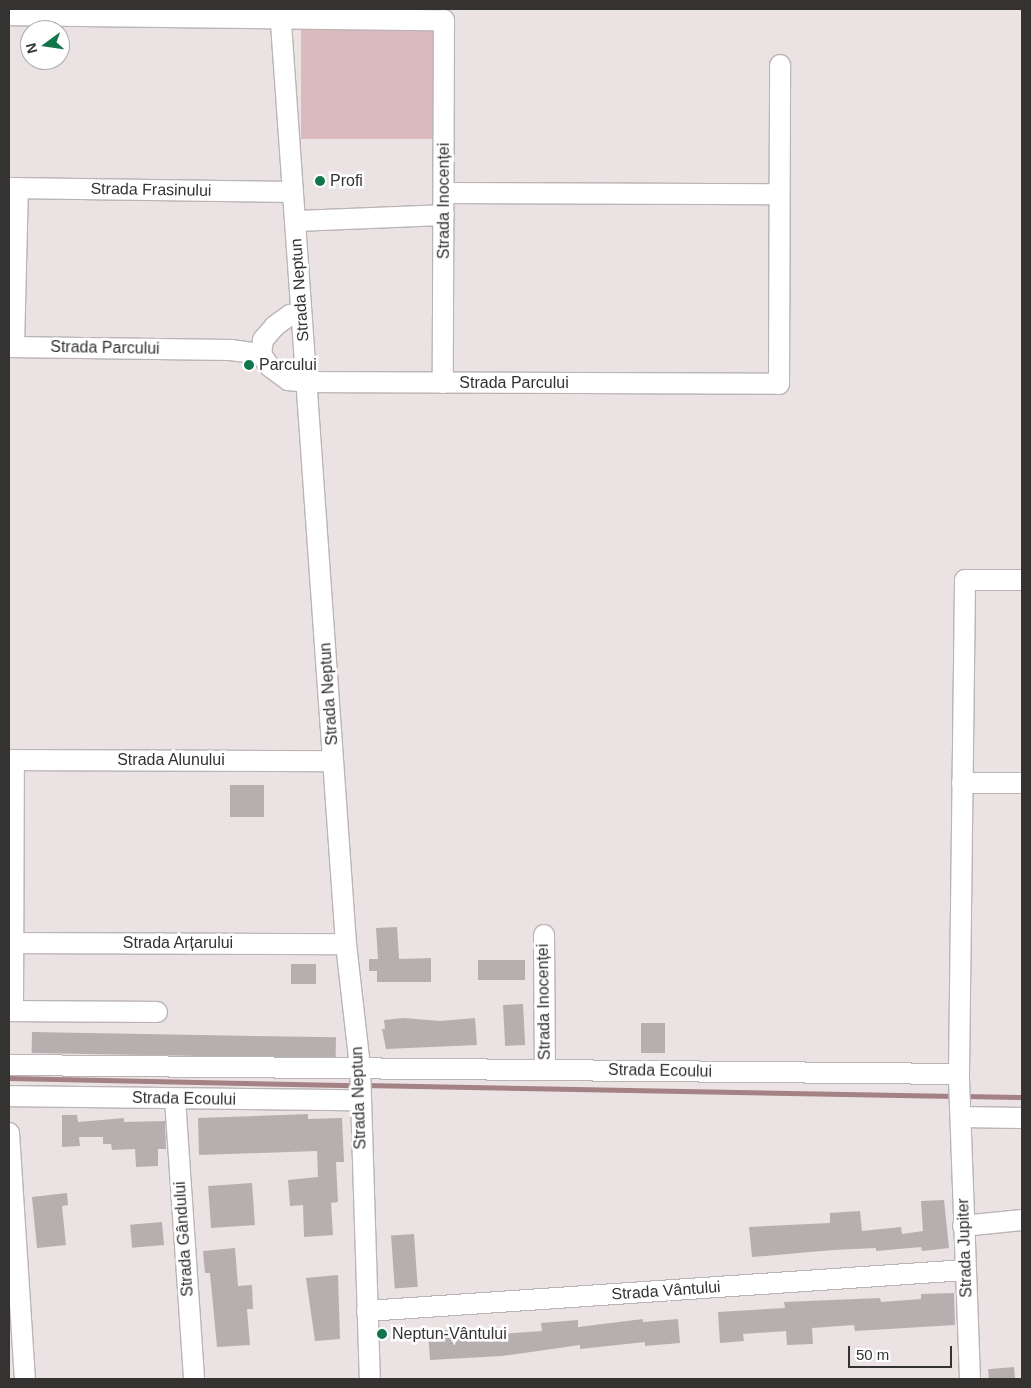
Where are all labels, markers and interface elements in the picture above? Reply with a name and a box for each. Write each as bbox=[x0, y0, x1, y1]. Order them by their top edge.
north arrow bbox=[20, 20, 70, 70]
text: N bbox=[22, 42, 40, 55]
street label: Strada Inocenței bbox=[434, 143, 454, 259]
place label: Profi bbox=[330, 171, 363, 191]
marker: Profi bbox=[314, 175, 326, 187]
street label: Strada Frasinului bbox=[90, 179, 212, 201]
street label: Strada Neptun bbox=[287, 238, 313, 342]
street label: Strada Parcului bbox=[50, 337, 160, 359]
place label: Parcului bbox=[259, 355, 317, 375]
marker: Parcului bbox=[243, 359, 255, 371]
street label: Strada Parcului bbox=[459, 373, 569, 393]
street label: Strada Neptun bbox=[316, 642, 342, 746]
street label: Strada Alunului bbox=[117, 750, 225, 770]
street label: Strada Arțarului bbox=[122, 933, 234, 953]
street label: Strada Inocenței bbox=[533, 944, 555, 1060]
street label: Strada Neptun bbox=[348, 1046, 370, 1150]
street label: Strada Ecoului bbox=[608, 1060, 712, 1082]
street label: Strada Ecoului bbox=[132, 1088, 236, 1110]
street label: Strada Gândului bbox=[170, 1181, 198, 1297]
street label: Strada Jupiter bbox=[954, 1198, 976, 1298]
street label: Strada Vântului bbox=[611, 1278, 721, 1304]
place label: Neptun-Vântului bbox=[392, 1324, 507, 1344]
marker: Neptun-Vântului bbox=[376, 1328, 388, 1340]
scale bar bbox=[851, 1336, 955, 1368]
text: 50 m bbox=[856, 1346, 889, 1363]

